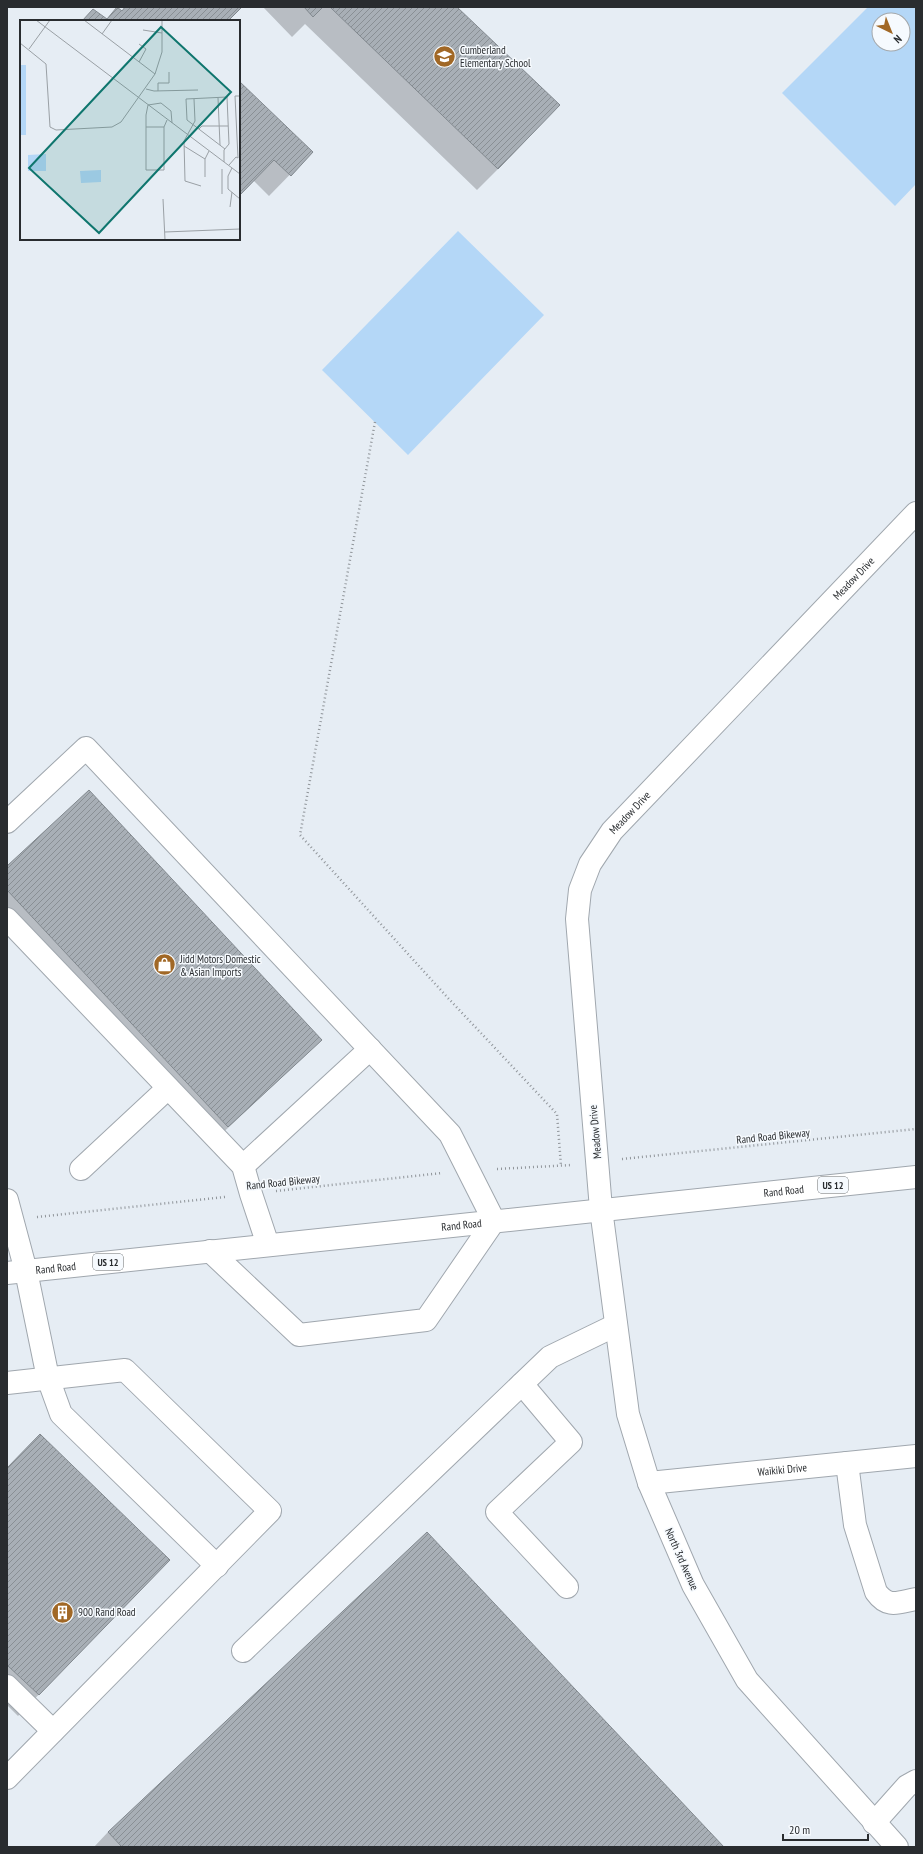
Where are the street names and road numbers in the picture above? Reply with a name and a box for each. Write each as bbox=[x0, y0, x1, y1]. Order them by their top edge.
street label: Meadow Drive bbox=[830, 554, 878, 603]
street label: Meadow Drive bbox=[606, 788, 654, 837]
street label: Meadow Drive bbox=[586, 1104, 604, 1159]
street label: Rand Road Bikeway bbox=[736, 1125, 811, 1147]
street label: Rand Road Bikeway bbox=[246, 1171, 321, 1193]
road number: US 12 bbox=[818, 1177, 848, 1193]
street label: Rand Road bbox=[763, 1182, 805, 1200]
street label: Rand Road bbox=[441, 1216, 483, 1234]
road number: US 12 bbox=[93, 1254, 123, 1270]
street label: Rand Road bbox=[35, 1259, 77, 1277]
street label: Waikiki Drive bbox=[757, 1460, 808, 1479]
street label: North 3rd Avenue bbox=[662, 1526, 702, 1593]

